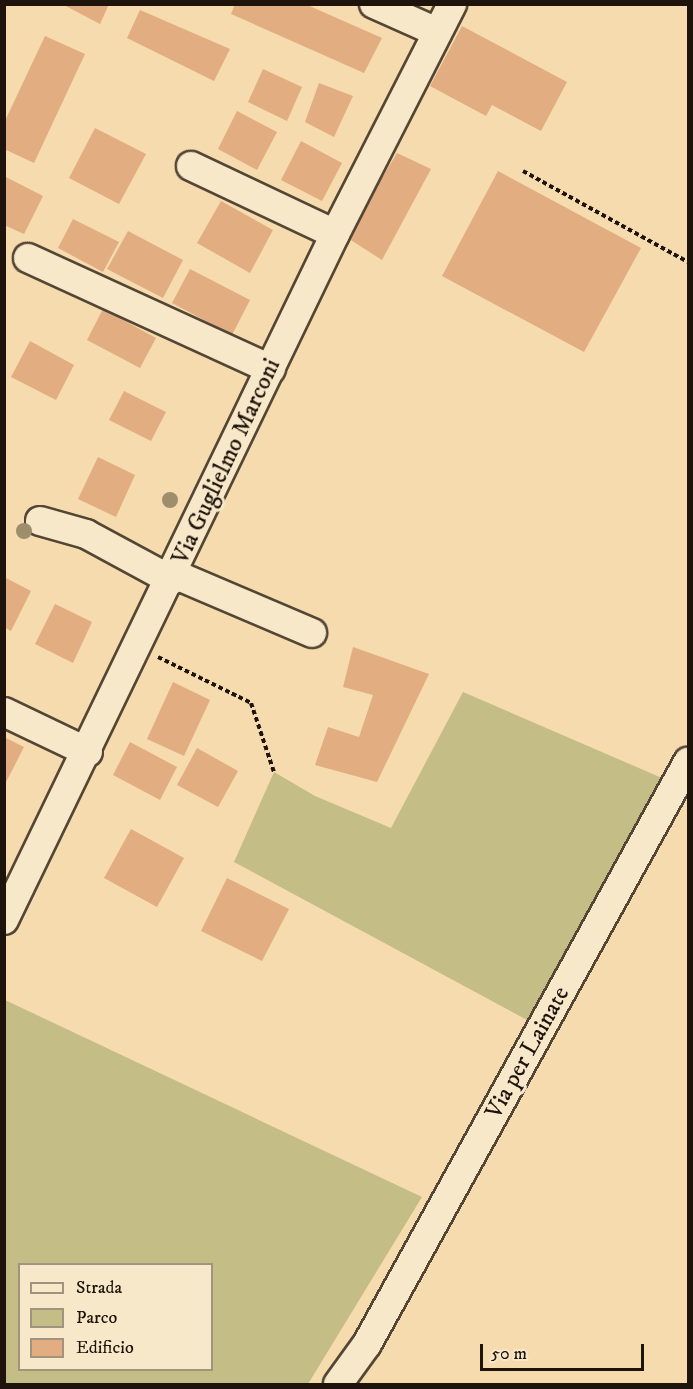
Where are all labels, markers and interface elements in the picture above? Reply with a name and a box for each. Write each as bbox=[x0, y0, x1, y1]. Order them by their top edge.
street label: Via Guglielmo Marconi bbox=[167, 355, 287, 569]
street label: Via per Lainate bbox=[480, 982, 576, 1124]
legend bbox=[18, 1263, 213, 1371]
text: Strada bbox=[76, 1277, 122, 1299]
text: Parco bbox=[76, 1307, 117, 1329]
scale bar bbox=[483, 1332, 646, 1370]
text: Edificio bbox=[76, 1337, 134, 1359]
text: 50 m bbox=[491, 1343, 527, 1365]

